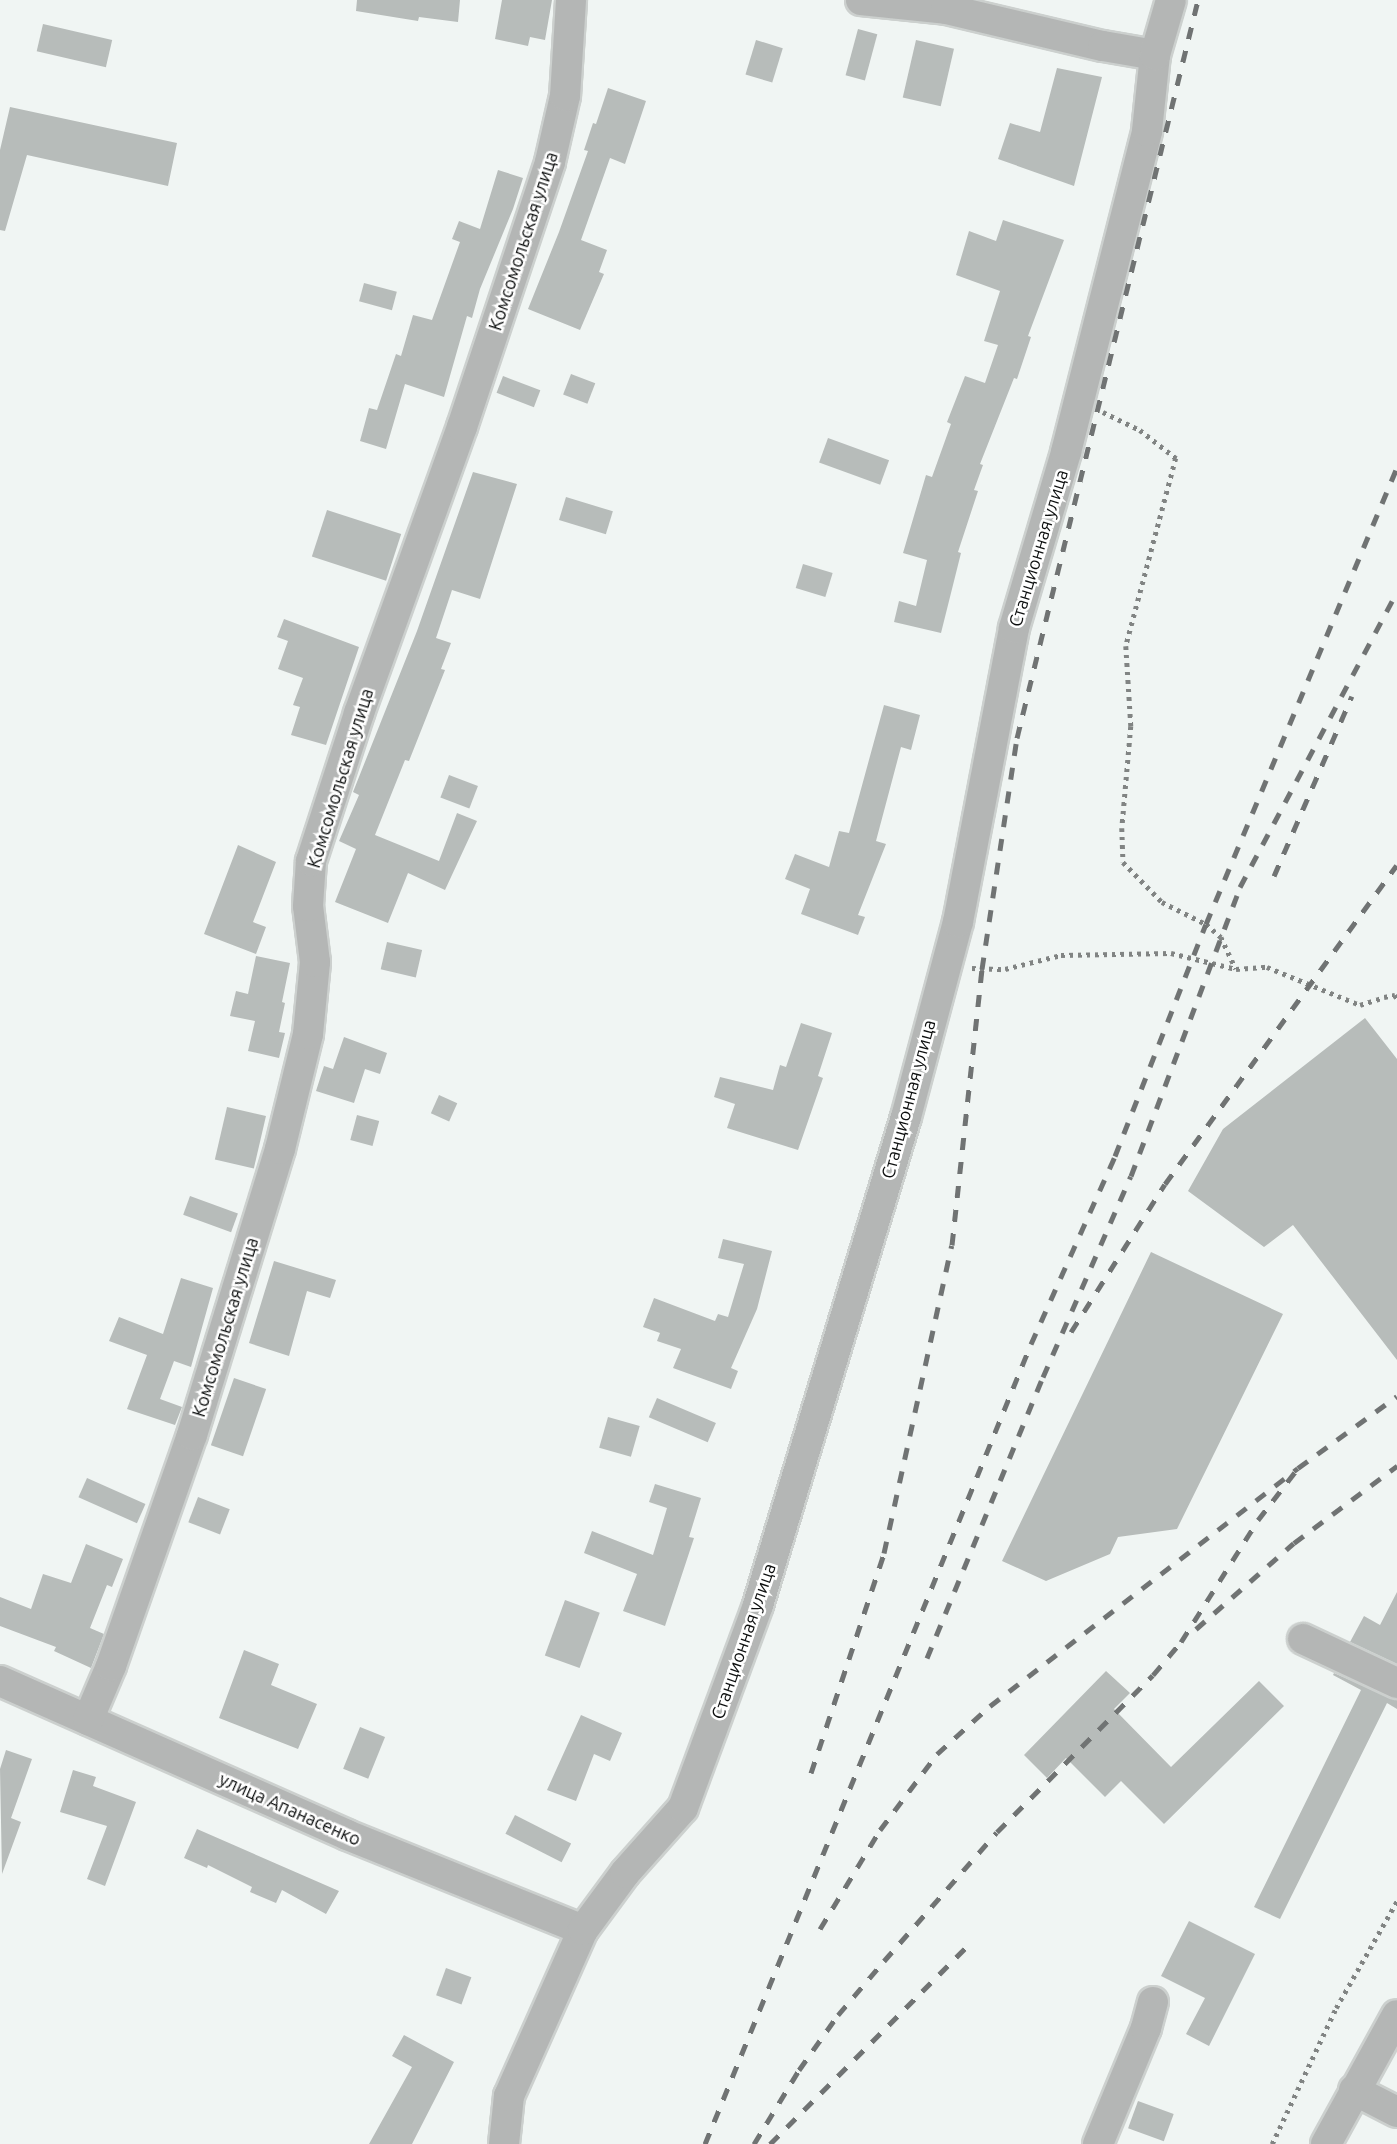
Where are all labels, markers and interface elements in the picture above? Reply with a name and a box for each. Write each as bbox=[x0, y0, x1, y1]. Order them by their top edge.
street label: Комсомольская улица bbox=[484, 149, 562, 333]
street label: Станционная улица bbox=[1004, 467, 1072, 629]
street label: Комсомольская улица bbox=[302, 686, 378, 870]
street label: Станционная улица bbox=[876, 1017, 940, 1181]
street label: Комсомольская улица bbox=[187, 1235, 263, 1419]
street label: Станционная улица bbox=[706, 1560, 780, 1722]
street label: улица Апанасенко bbox=[216, 1768, 364, 1850]

